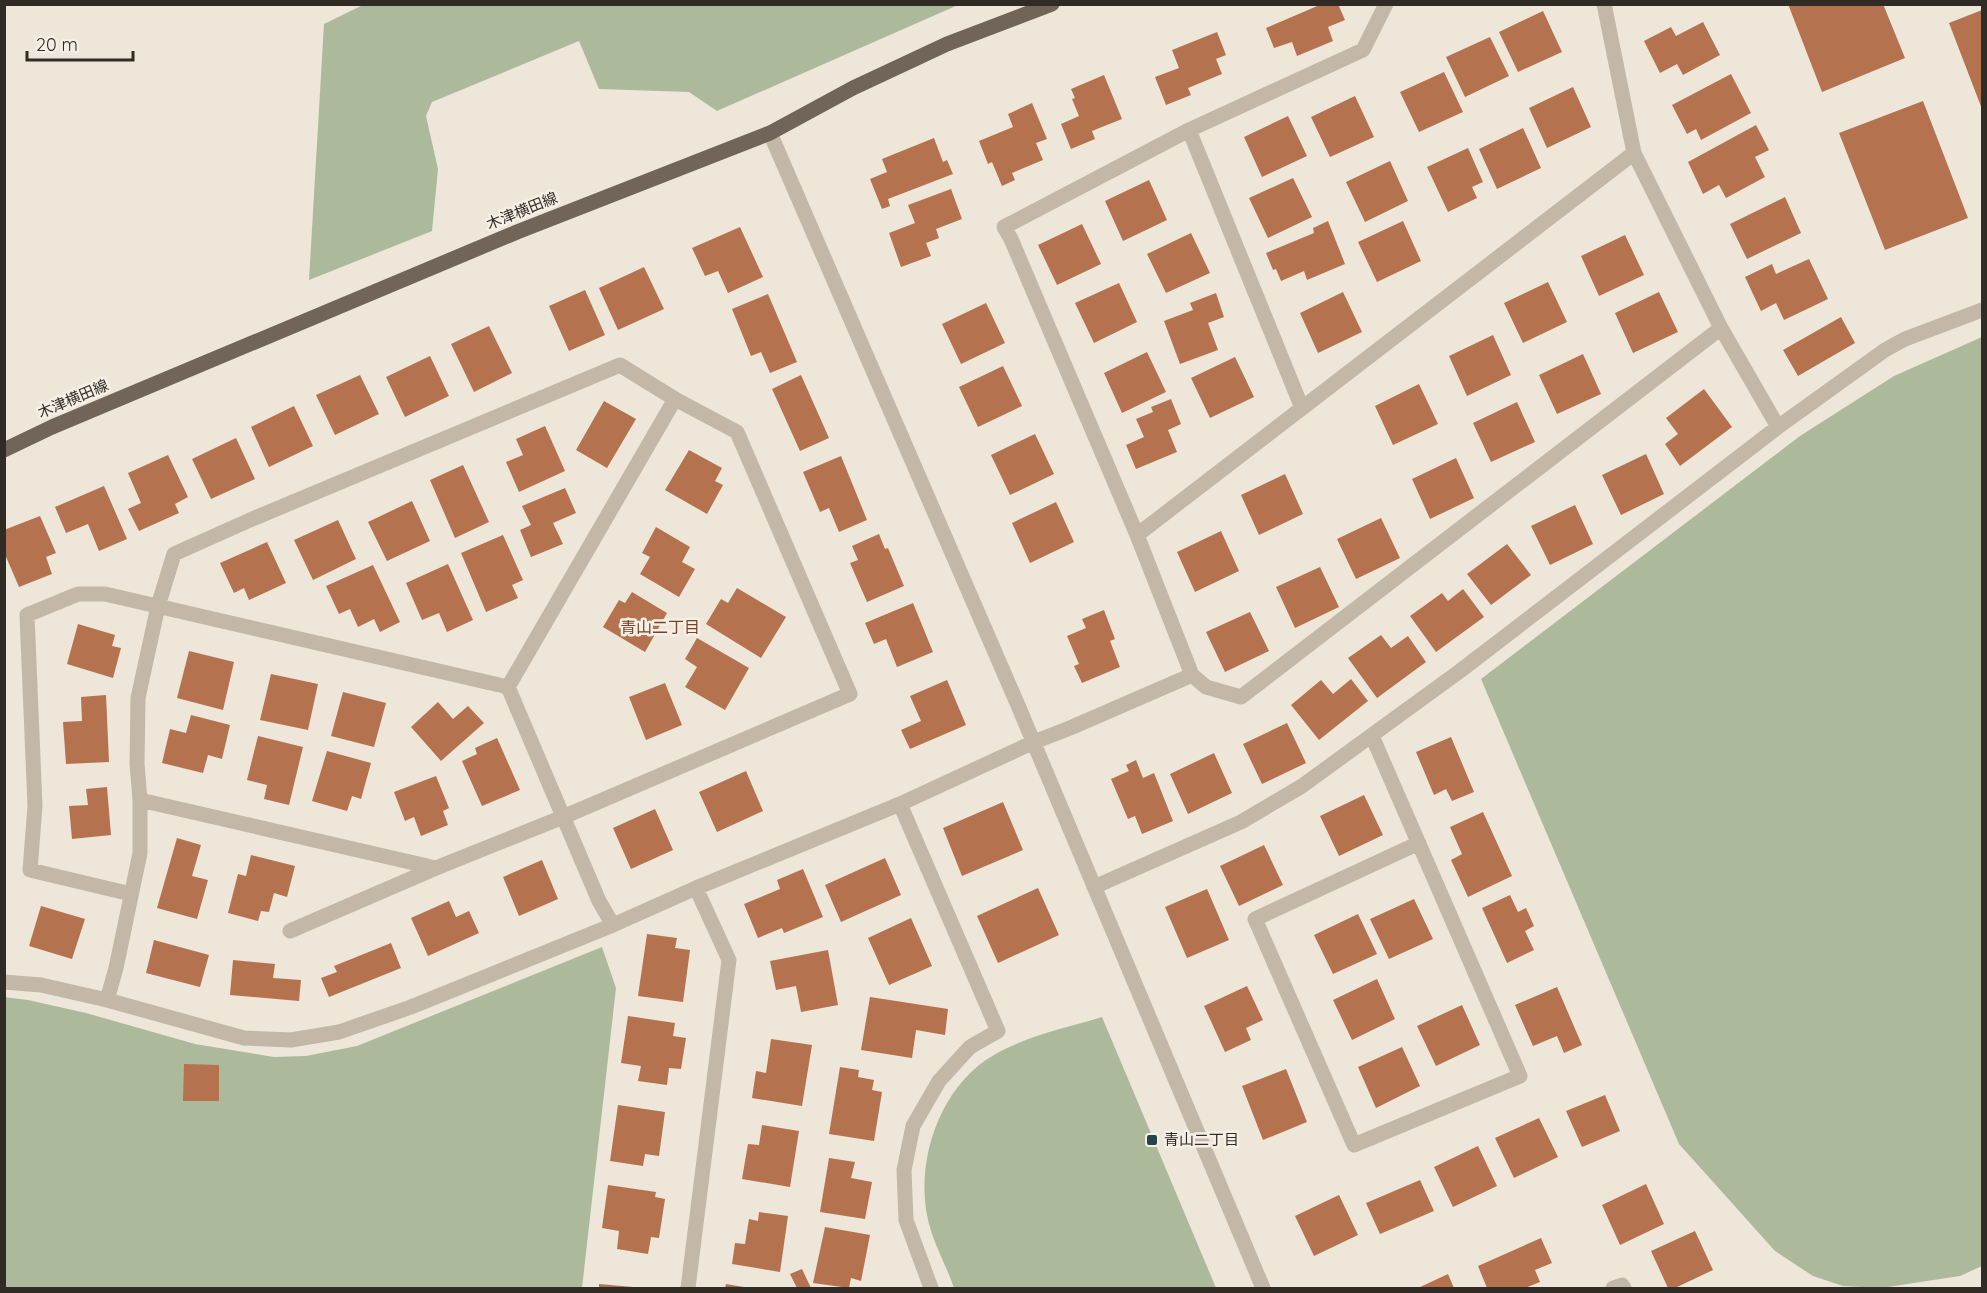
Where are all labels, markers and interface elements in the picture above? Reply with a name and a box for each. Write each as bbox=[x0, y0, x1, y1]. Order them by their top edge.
scale bar bbox=[27, 24, 134, 62]
text: 20 m bbox=[36, 33, 78, 56]
street label: 木津横田線 bbox=[483, 188, 560, 233]
street label: 木津横田線 bbox=[35, 375, 111, 422]
district label: 青山二丁目 bbox=[620, 617, 700, 637]
place label: 青山二丁目 bbox=[1164, 1130, 1239, 1149]
marker: 青山二丁目 bbox=[1145, 1133, 1159, 1147]

